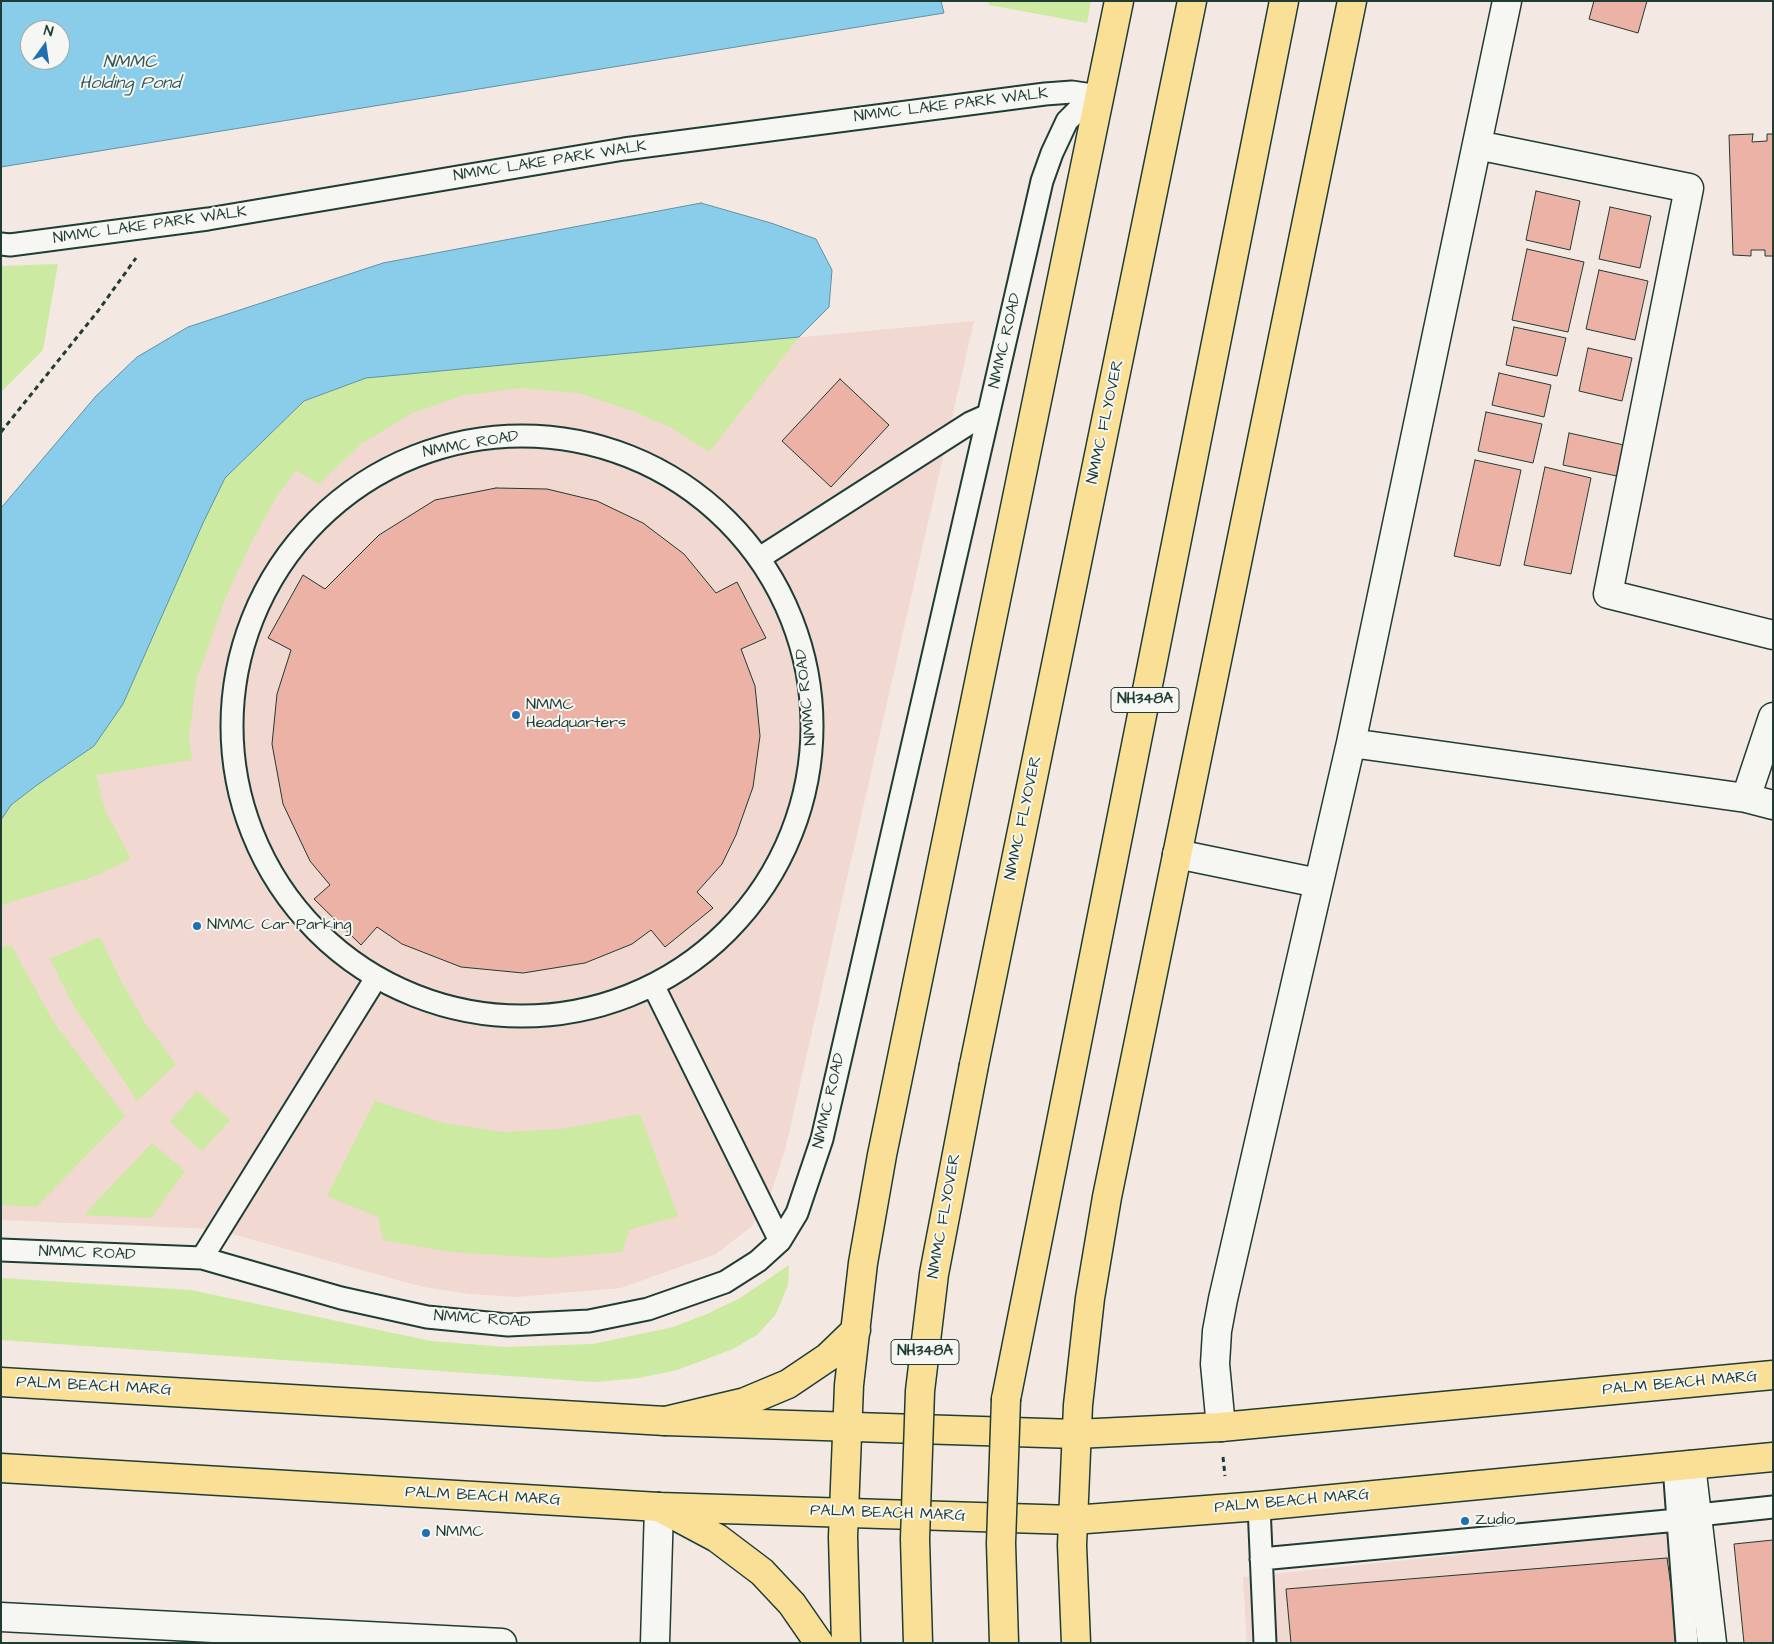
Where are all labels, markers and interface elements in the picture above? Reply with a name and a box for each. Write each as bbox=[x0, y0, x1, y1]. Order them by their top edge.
north arrow bbox=[20, 20, 70, 70]
text: N bbox=[42, 21, 55, 42]
water label: NMMC Holding Pond bbox=[79, 52, 181, 94]
street label: NMMC LAKE PARK WALK bbox=[853, 85, 1049, 127]
street label: NMMC LAKE PARK WALK bbox=[452, 137, 648, 187]
street label: NMMC LAKE PARK WALK bbox=[52, 203, 248, 249]
street label: NMMC ROAD bbox=[986, 292, 1026, 390]
street label: NMMC FLYOVER bbox=[1083, 358, 1129, 486]
street label: NMMC ROAD bbox=[422, 427, 520, 463]
street label: NMMC ROAD bbox=[792, 648, 822, 746]
road number: NH348A bbox=[1111, 688, 1179, 712]
place label: NMMC Headquarters bbox=[526, 696, 626, 734]
marker: NMMC Headquarters bbox=[510, 709, 522, 721]
street label: NMMC FLYOVER bbox=[1001, 754, 1047, 882]
place label: NMMC Car Parking bbox=[207, 916, 352, 936]
marker: NMMC Car Parking bbox=[191, 920, 203, 932]
street label: NMMC ROAD bbox=[810, 1052, 850, 1150]
street label: NMMC FLYOVER bbox=[925, 1152, 965, 1280]
street label: NMMC ROAD bbox=[38, 1243, 136, 1265]
street label: NMMC ROAD bbox=[433, 1307, 531, 1333]
road number: NH348A bbox=[891, 1340, 959, 1364]
street label: PALM BEACH MARG bbox=[1602, 1368, 1758, 1400]
street label: PALM BEACH MARG bbox=[16, 1373, 172, 1401]
street label: PALM BEACH MARG bbox=[405, 1483, 561, 1511]
street label: PALM BEACH MARG bbox=[1214, 1486, 1370, 1518]
street label: PALM BEACH MARG bbox=[810, 1502, 966, 1526]
place label: Zudio bbox=[1475, 1511, 1515, 1531]
marker: Zudio bbox=[1459, 1515, 1471, 1527]
place label: NMMC bbox=[436, 1523, 484, 1543]
marker: NMMC bbox=[420, 1527, 432, 1539]

